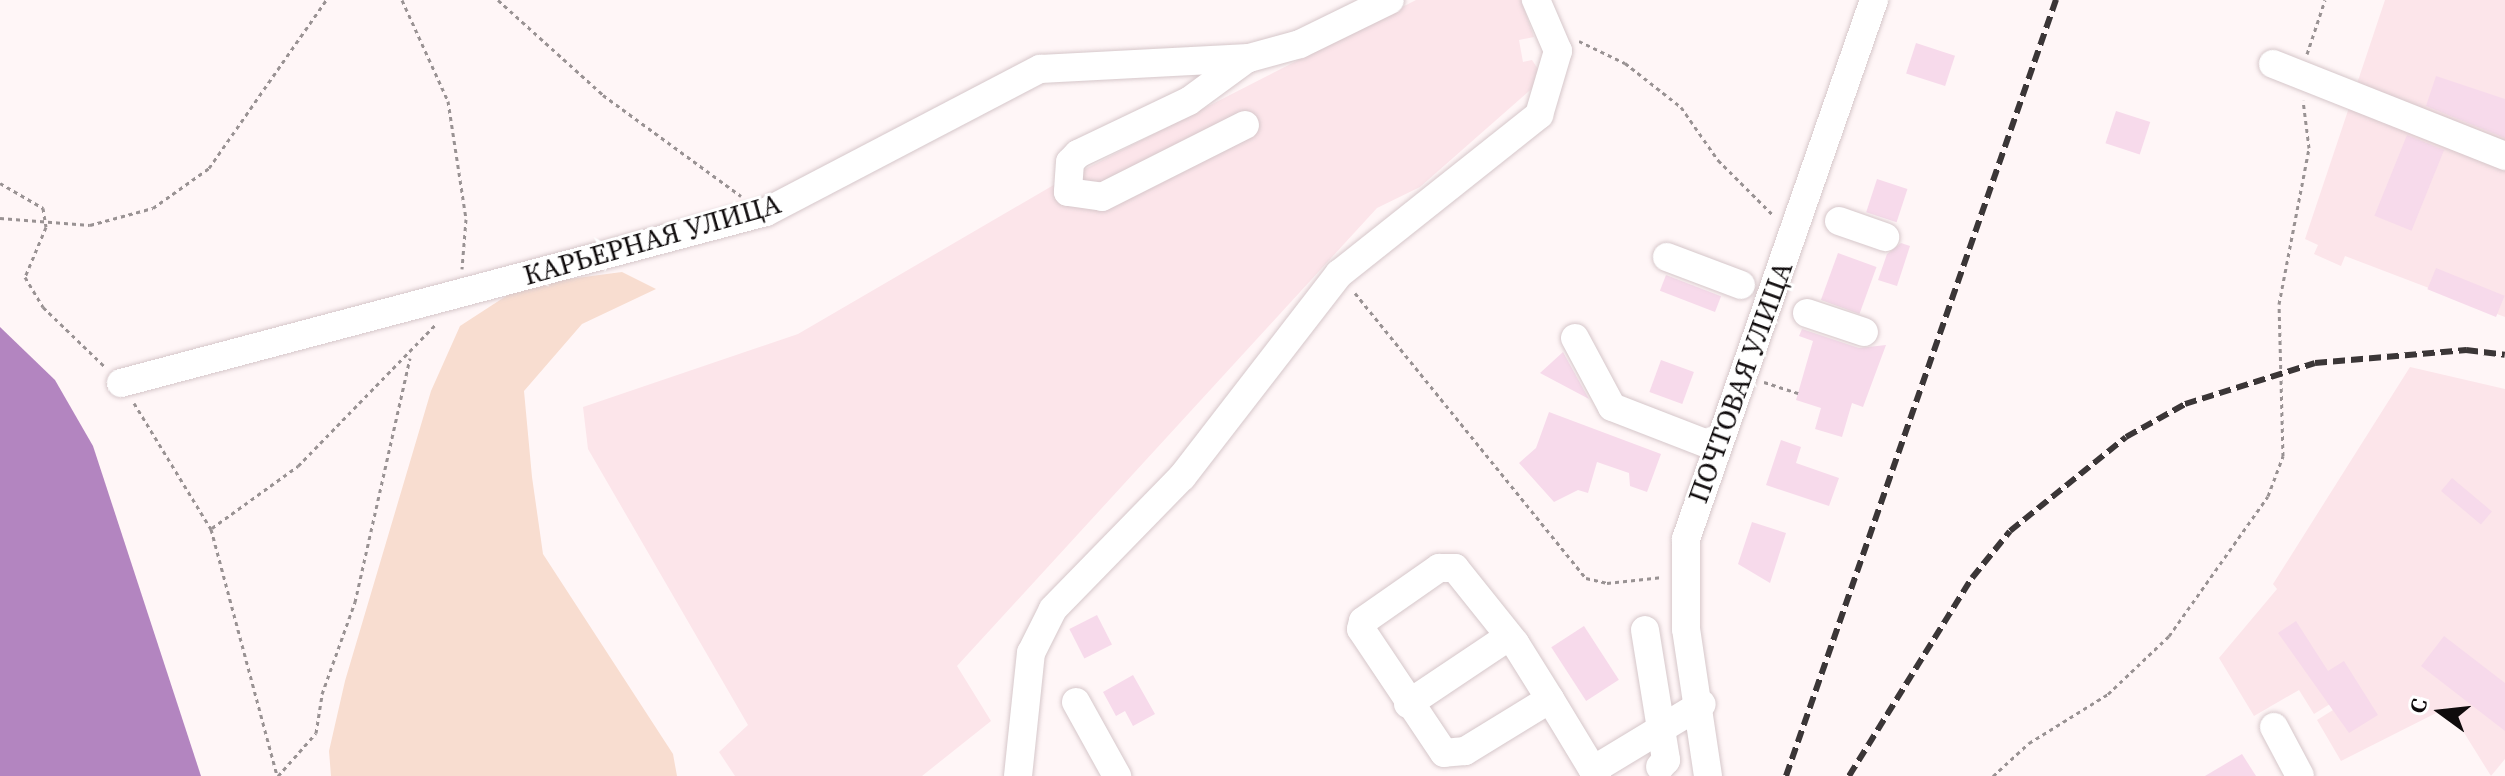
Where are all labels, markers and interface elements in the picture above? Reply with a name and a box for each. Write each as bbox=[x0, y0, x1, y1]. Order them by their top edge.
street label: КАРЬЕРНАЯ УЛИЦА bbox=[519, 186, 785, 292]
street label: ПОЧТОВАЯ УЛИЦА bbox=[1681, 257, 1799, 507]
north arrow bbox=[2401, 672, 2481, 752]
text: С bbox=[2402, 695, 2434, 716]

